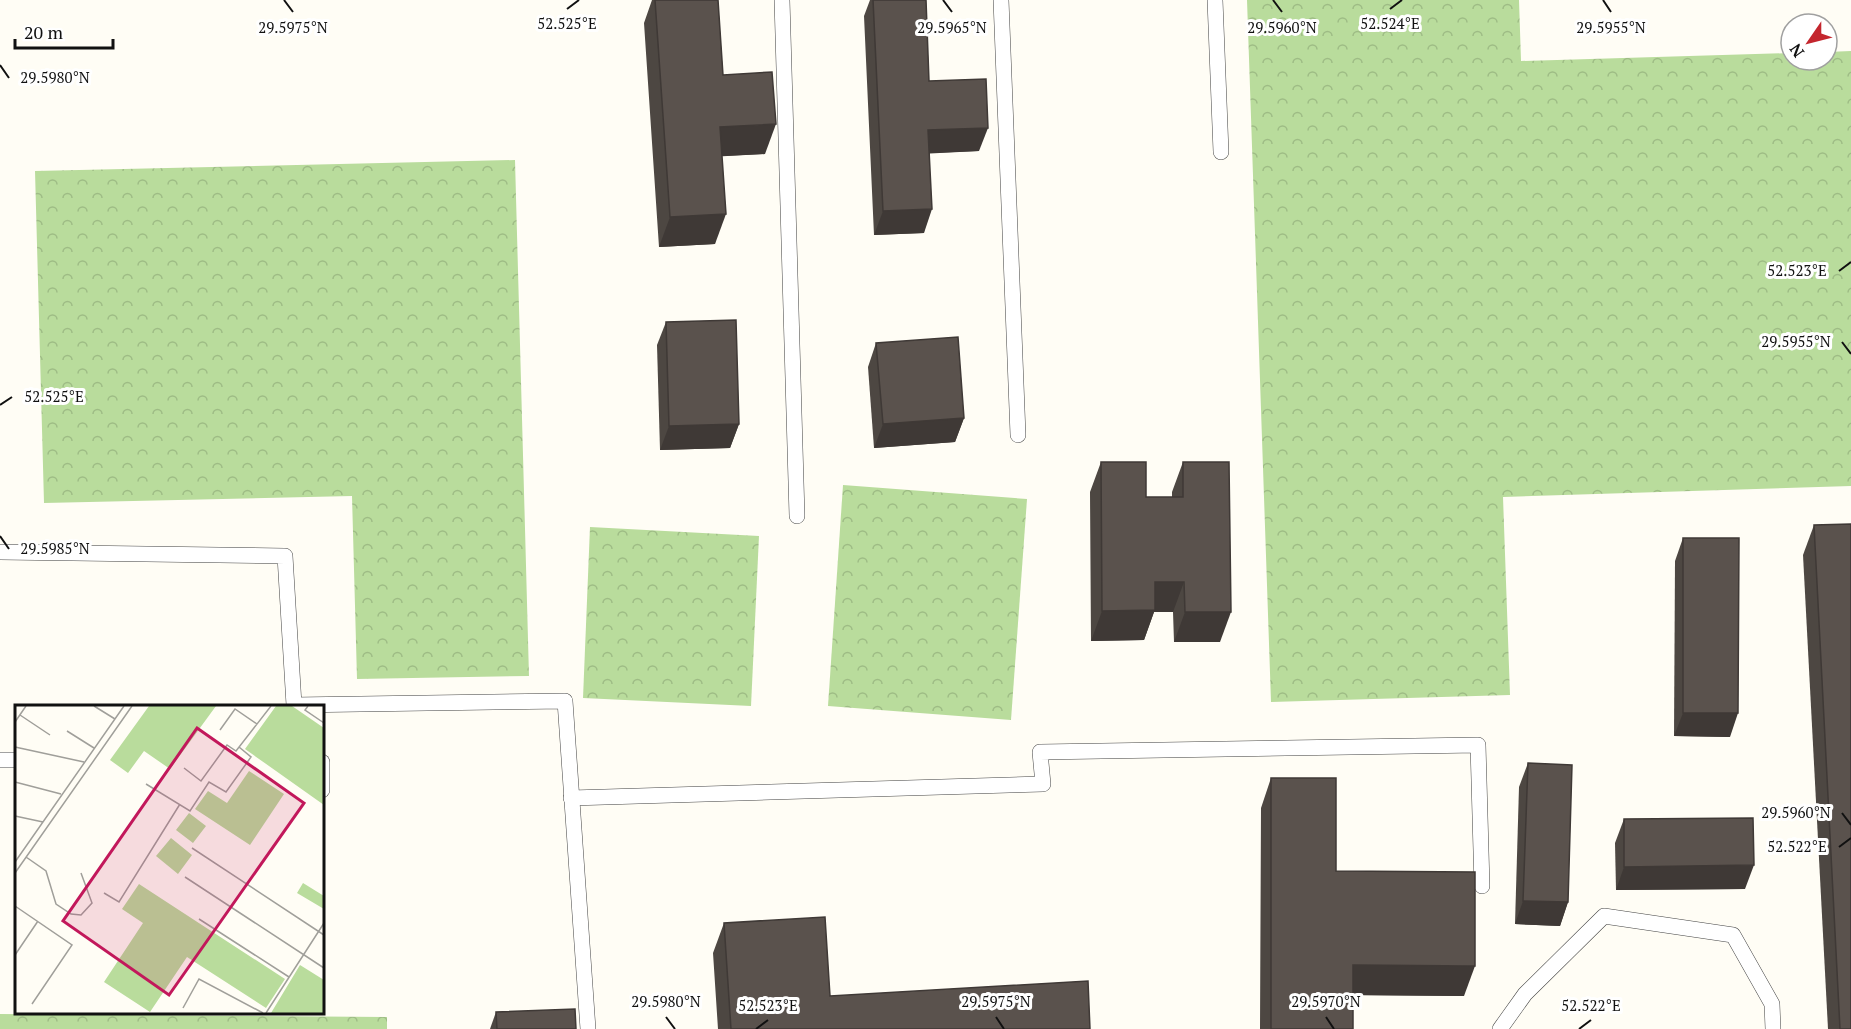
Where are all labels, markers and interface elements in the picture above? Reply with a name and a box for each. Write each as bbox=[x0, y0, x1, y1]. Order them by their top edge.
scale bar bbox=[15, 12, 112, 50]
north arrow bbox=[1779, 12, 1839, 72]
text: 52.525°E bbox=[537, 13, 597, 33]
text: 52.524°E bbox=[1360, 13, 1420, 33]
text: 29.5975°N bbox=[258, 17, 328, 37]
text: 29.5965°N bbox=[917, 17, 987, 37]
text: 29.5960°N bbox=[1247, 17, 1317, 37]
text: 29.5955°N bbox=[1576, 17, 1646, 37]
text: 20 m bbox=[24, 20, 64, 44]
text: N bbox=[1784, 39, 1809, 62]
text: 29.5980°N bbox=[20, 67, 90, 87]
text: 52.523°E bbox=[1767, 260, 1827, 280]
text: 29.5955°N bbox=[1761, 331, 1831, 351]
text: 52.525°E bbox=[24, 386, 84, 406]
text: 29.5985°N bbox=[20, 538, 90, 558]
inset map bbox=[15, 705, 324, 1014]
text: 29.5960°N bbox=[1761, 802, 1831, 822]
text: 52.522°E bbox=[1767, 836, 1827, 856]
text: 29.5980°N bbox=[631, 991, 701, 1011]
text: 29.5975°N bbox=[961, 991, 1031, 1011]
text: 29.5970°N bbox=[1291, 991, 1361, 1011]
text: 52.523°E bbox=[738, 995, 798, 1015]
text: 52.522°E bbox=[1561, 995, 1621, 1015]

